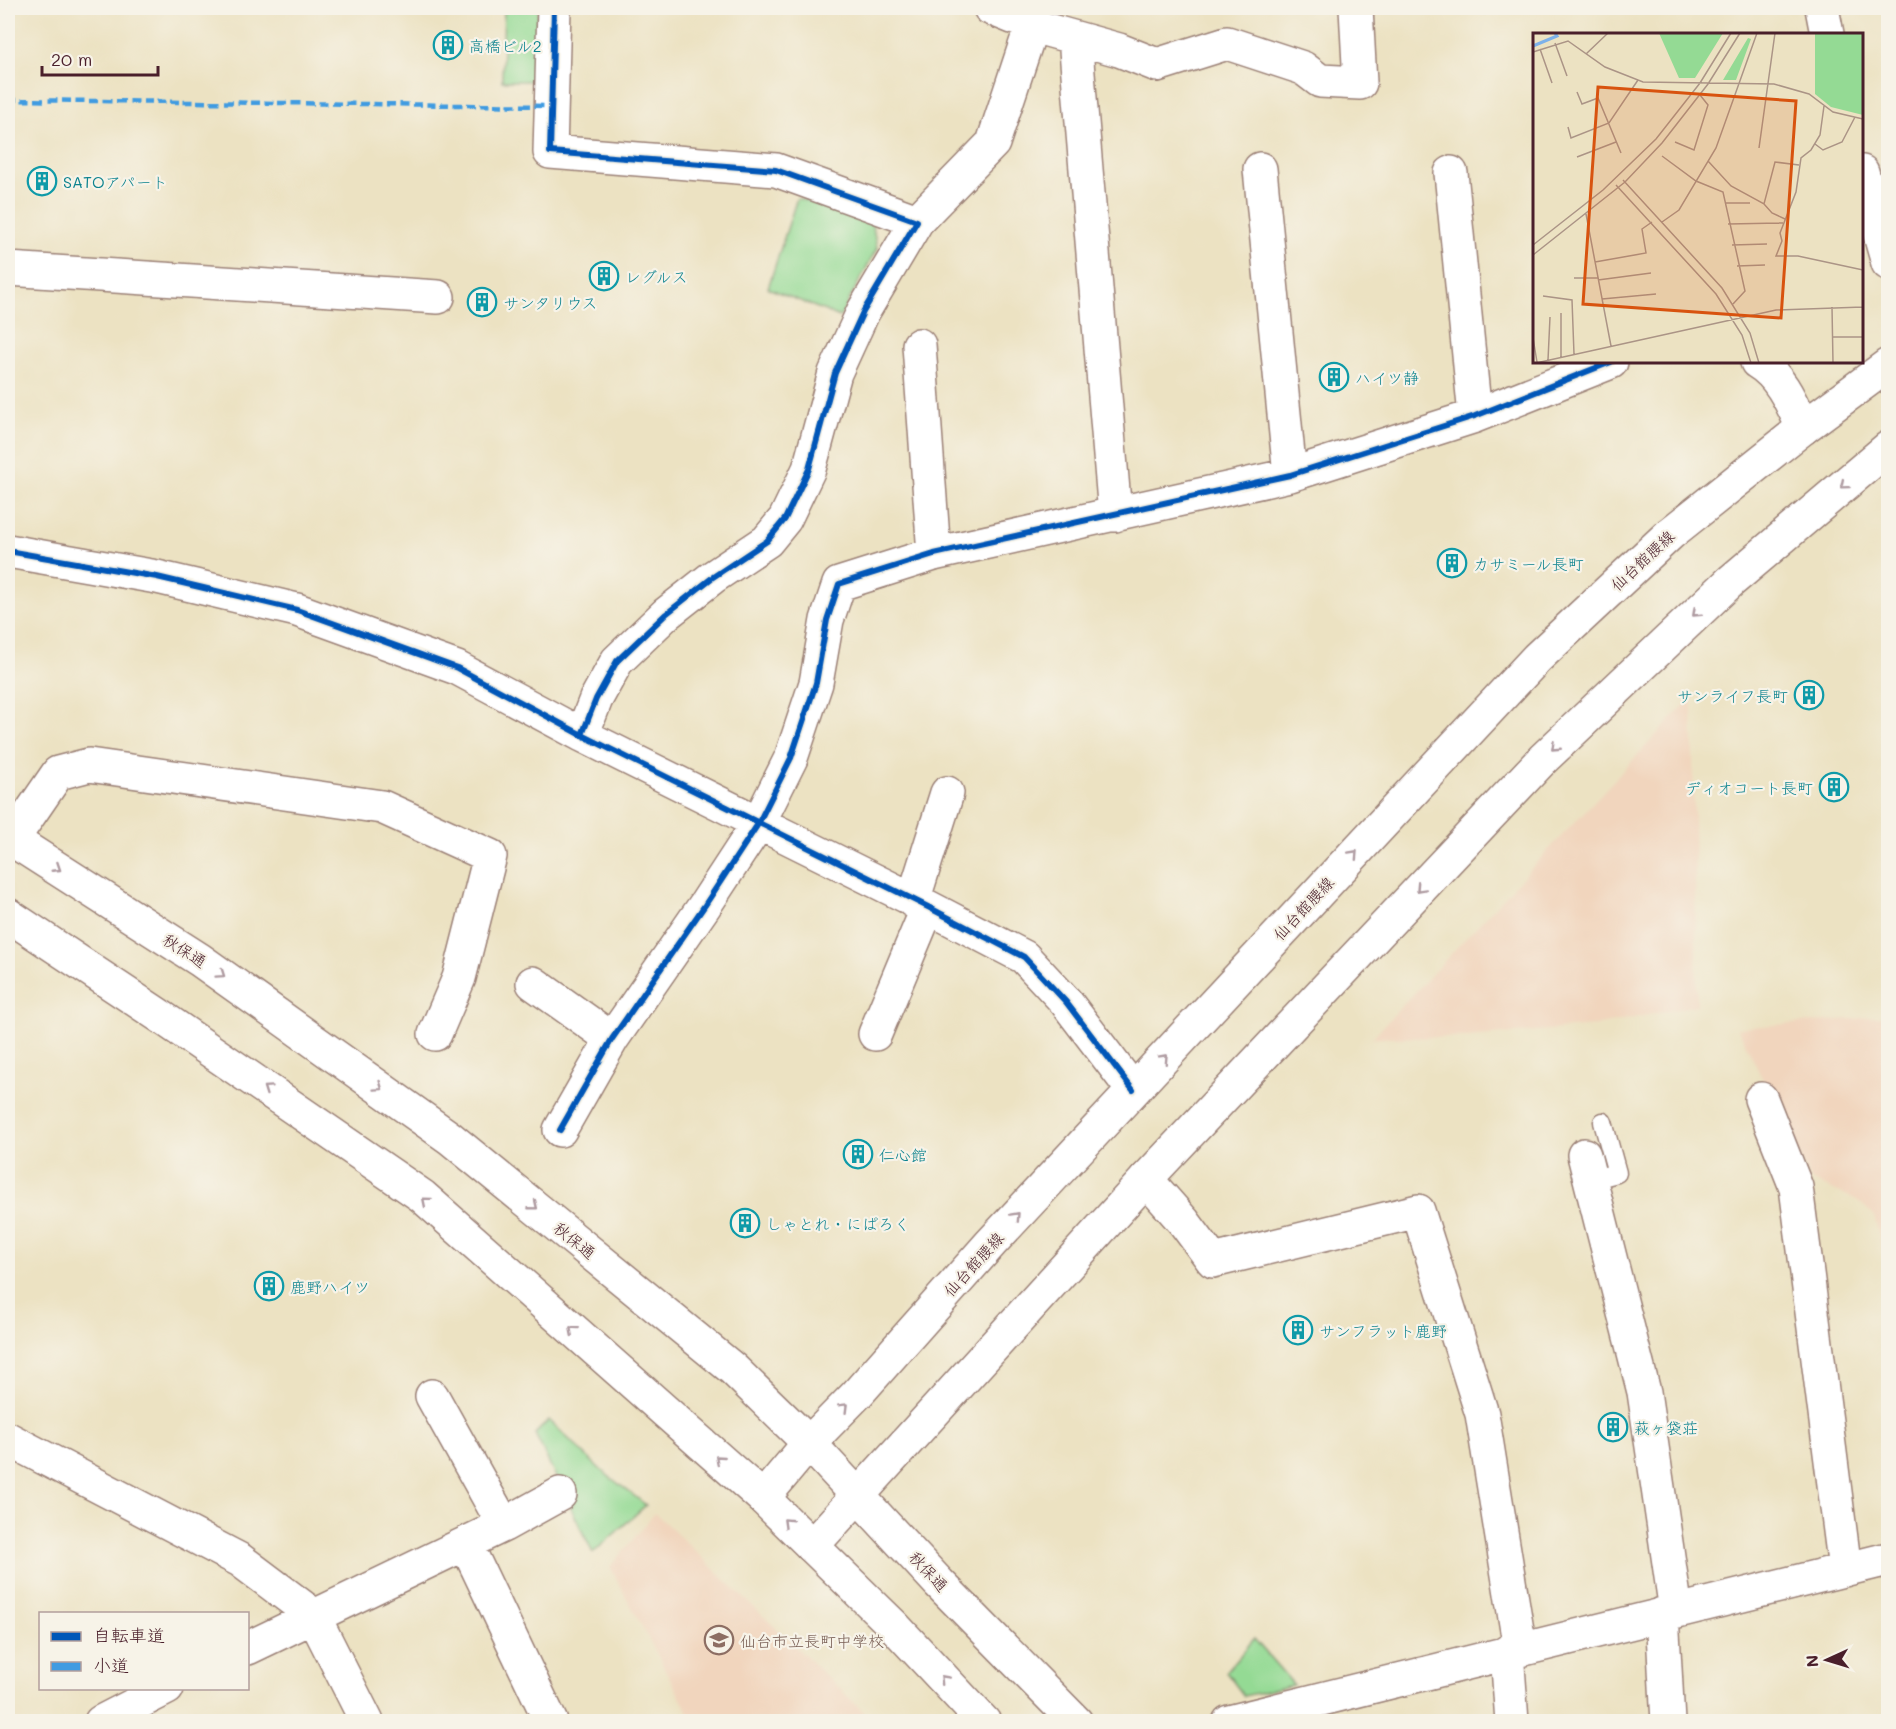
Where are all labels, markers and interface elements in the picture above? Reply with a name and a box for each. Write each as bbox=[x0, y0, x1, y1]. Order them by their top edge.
building icon: 高橋ビル2 bbox=[432, 29, 464, 61]
inset map bbox=[1533, 33, 1863, 363]
place label: 高橋ビル2 bbox=[469, 35, 542, 56]
scale bar bbox=[42, 39, 158, 77]
text: 20 m bbox=[51, 47, 92, 71]
building icon: SATOアパート bbox=[26, 165, 58, 197]
place label: SATOアパート bbox=[63, 171, 168, 192]
building icon: レグルス bbox=[588, 260, 620, 292]
place label: レグルス bbox=[625, 266, 688, 287]
building icon: サンタリウス bbox=[466, 286, 498, 318]
place label: サンタリウス bbox=[503, 292, 597, 313]
building icon: ハイツ静 bbox=[1318, 361, 1350, 393]
place label: ハイツ静 bbox=[1355, 367, 1419, 388]
one-way arrow bbox=[1840, 478, 1851, 489]
street label: 仙台館腰線 bbox=[1606, 525, 1678, 595]
building icon: カサミール長町 bbox=[1436, 547, 1468, 579]
place label: カサミール長町 bbox=[1473, 553, 1584, 574]
one-way arrow bbox=[1693, 606, 1703, 617]
building icon: サンライフ長町 bbox=[1793, 679, 1825, 711]
place label: サンライフ長町 bbox=[1677, 685, 1788, 706]
one-way arrow bbox=[1551, 740, 1561, 751]
building icon: ディオコート長町 bbox=[1818, 771, 1850, 803]
place label: ディオコート長町 bbox=[1685, 777, 1813, 798]
one-way arrow bbox=[1347, 850, 1358, 860]
one-way arrow bbox=[51, 861, 61, 873]
street label: 仙台館腰線 bbox=[1268, 872, 1338, 944]
one-way arrow bbox=[1417, 881, 1428, 892]
street label: 秋保通 bbox=[159, 928, 211, 972]
one-way arrow bbox=[214, 967, 225, 978]
one-way arrow bbox=[1156, 1054, 1167, 1065]
one-way arrow bbox=[373, 1080, 384, 1091]
one-way arrow bbox=[262, 1086, 273, 1097]
building icon: 仁心館 bbox=[842, 1138, 874, 1170]
place label: 仁心館 bbox=[879, 1144, 927, 1165]
one-way arrow bbox=[422, 1197, 433, 1208]
one-way arrow bbox=[527, 1199, 538, 1210]
building icon: しゃとれ・にぱろく bbox=[729, 1207, 761, 1239]
one-way arrow bbox=[1009, 1212, 1020, 1223]
place label: しゃとれ・にぱろく bbox=[766, 1213, 910, 1234]
street label: 秋保通 bbox=[550, 1217, 600, 1263]
street label: 仙台館腰線 bbox=[938, 1227, 1008, 1301]
building icon: 鹿野ハイツ bbox=[253, 1270, 285, 1302]
place label: 鹿野ハイツ bbox=[290, 1276, 370, 1297]
building icon: サンフラット鹿野 bbox=[1282, 1314, 1314, 1346]
place label: サンフラット鹿野 bbox=[1319, 1320, 1447, 1341]
one-way arrow bbox=[569, 1326, 580, 1337]
one-way arrow bbox=[836, 1404, 847, 1415]
building icon: 萩ヶ袋荘 bbox=[1597, 1411, 1629, 1443]
place label: 萩ヶ袋荘 bbox=[1634, 1417, 1698, 1438]
one-way arrow bbox=[715, 1455, 726, 1466]
one-way arrow bbox=[784, 1518, 794, 1529]
street label: 秋保通 bbox=[905, 1546, 953, 1596]
legend bbox=[39, 1612, 249, 1690]
text: 自転車道 bbox=[93, 1623, 165, 1647]
school or university icon: 仙台市立長町中学校 bbox=[703, 1624, 735, 1656]
place label: 仙台市立長町中学校 bbox=[740, 1630, 884, 1651]
north arrow bbox=[1797, 1630, 1857, 1690]
text: 小道 bbox=[93, 1653, 129, 1677]
text: N bbox=[1801, 1654, 1822, 1668]
one-way arrow bbox=[940, 1675, 951, 1686]

